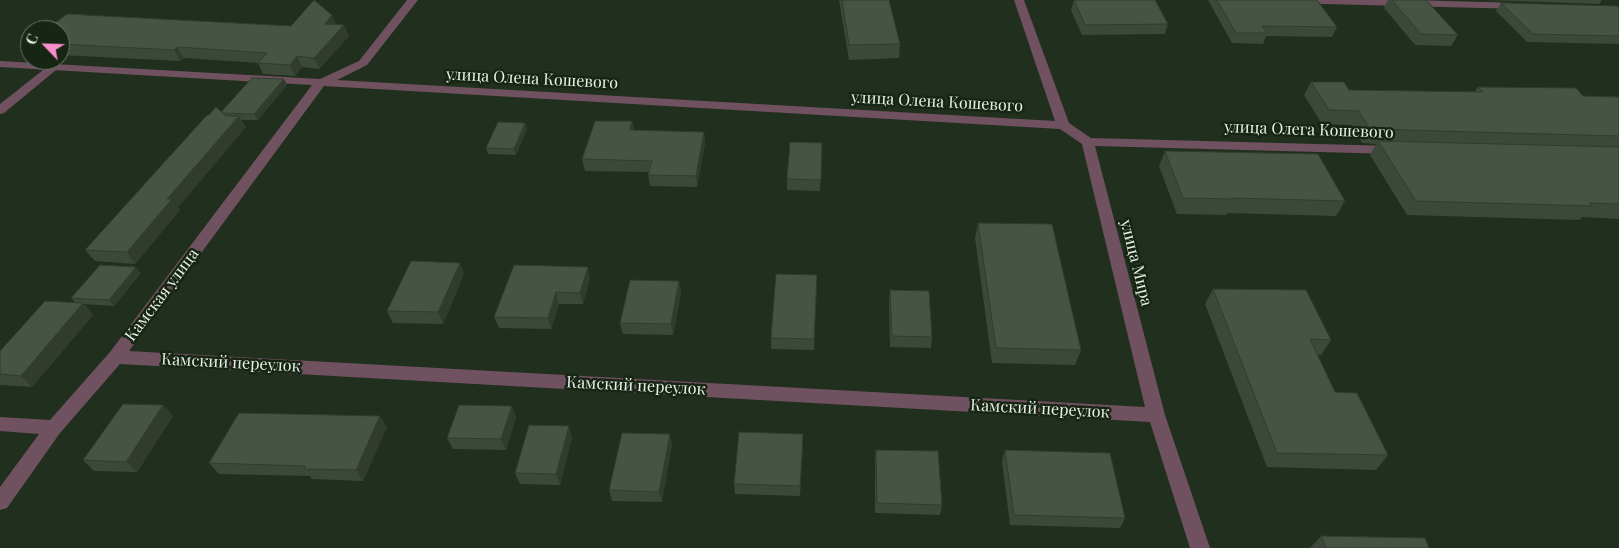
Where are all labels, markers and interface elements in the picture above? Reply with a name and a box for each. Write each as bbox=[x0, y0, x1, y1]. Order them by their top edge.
north arrow bbox=[20, 20, 70, 70]
text: С bbox=[21, 31, 42, 47]
street label: улица Олена Кошевого bbox=[446, 65, 618, 93]
street label: улица Олена Кошевого bbox=[851, 88, 1023, 116]
street label: улица Олега Кошевого bbox=[1224, 117, 1394, 143]
street label: улица Мира bbox=[1116, 218, 1156, 308]
street label: Камская улица bbox=[121, 245, 203, 345]
street label: Камский переулок bbox=[161, 350, 301, 376]
street label: Камский переулок bbox=[566, 373, 706, 399]
street label: Камский переулок bbox=[970, 396, 1110, 422]

